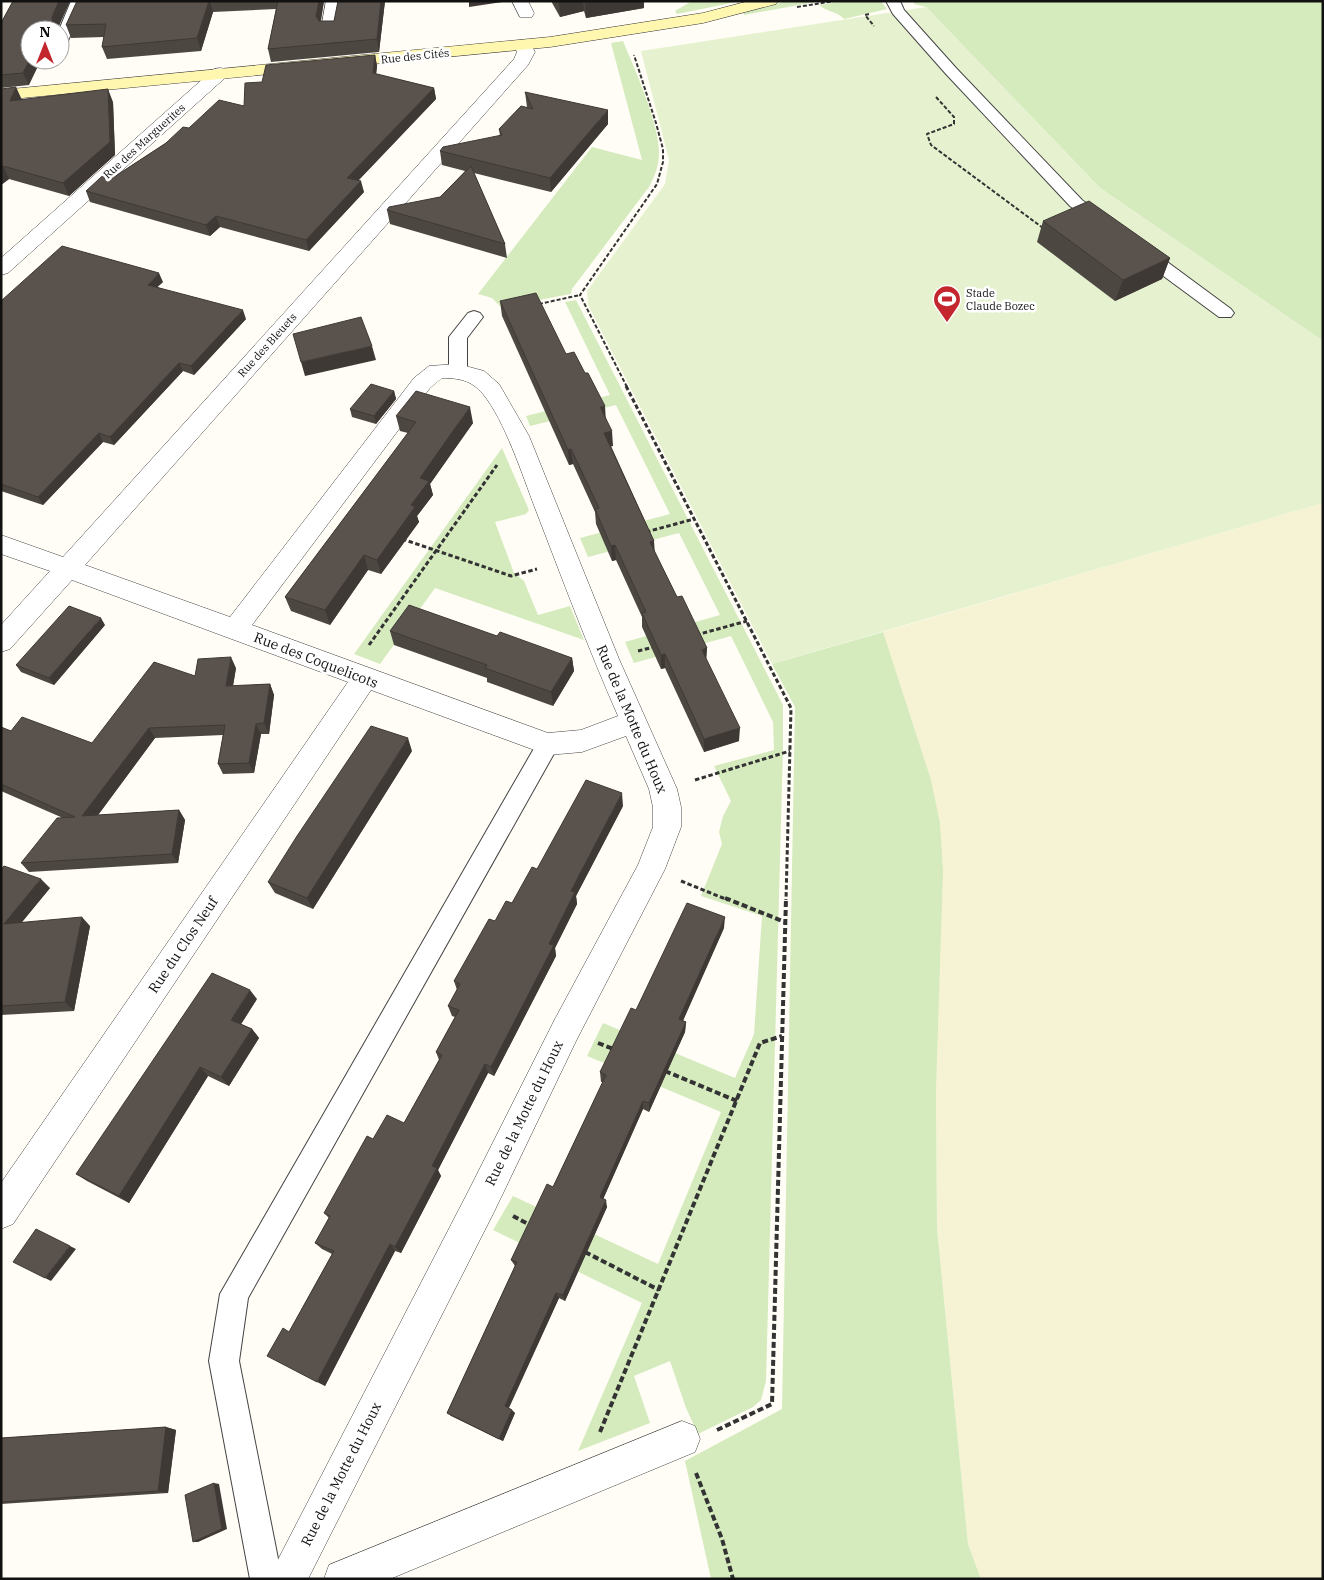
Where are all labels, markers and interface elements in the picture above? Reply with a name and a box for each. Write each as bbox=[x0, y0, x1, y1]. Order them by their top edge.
north arrow bbox=[20, 20, 70, 70]
text: N bbox=[39, 23, 51, 41]
street label: Rue des Cités bbox=[380, 45, 450, 67]
street label: Rue des Marguerites bbox=[100, 100, 188, 182]
sports icon: Stade Claude Bozec bbox=[932, 284, 962, 323]
place label: Stade Claude Bozec bbox=[966, 286, 1035, 313]
street label: Rue des Bleuets bbox=[234, 310, 300, 380]
street label: Rue des Coquelicots bbox=[251, 628, 381, 692]
street label: Rue de la Motte du Houx bbox=[593, 642, 672, 796]
street label: Rue du Clos Neuf bbox=[144, 892, 223, 997]
street label: Rue de la Motte du Houx bbox=[481, 1037, 567, 1189]
street label: Rue de la Motte du Houx bbox=[297, 1399, 385, 1549]

